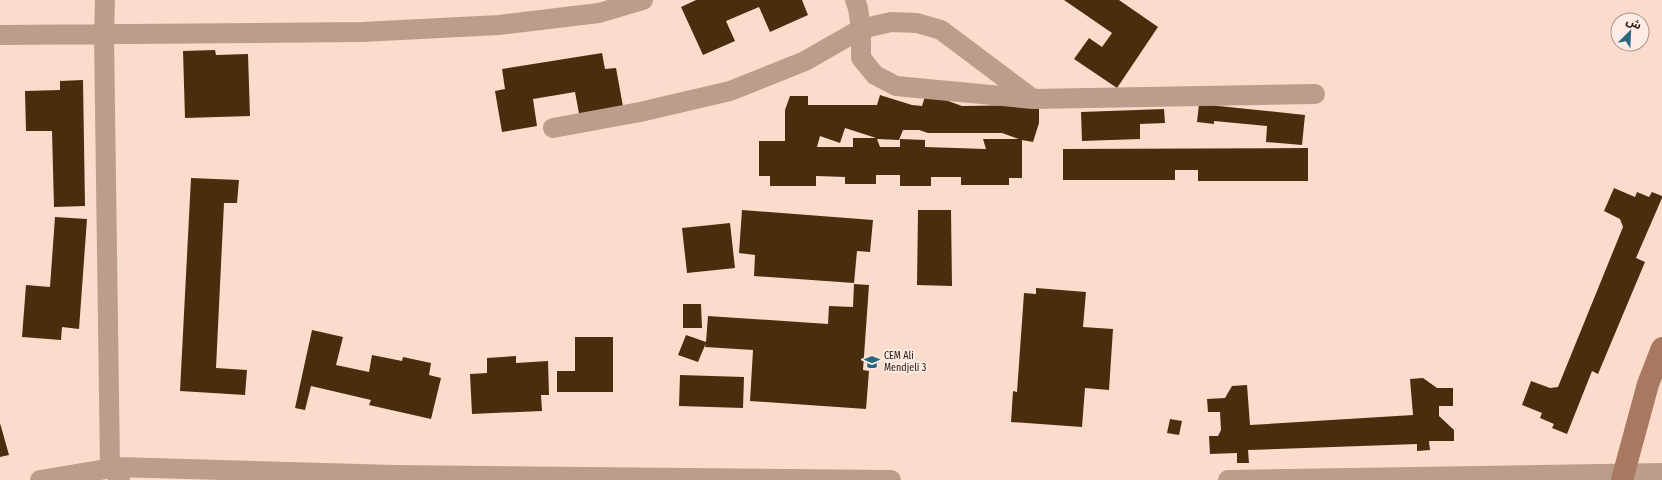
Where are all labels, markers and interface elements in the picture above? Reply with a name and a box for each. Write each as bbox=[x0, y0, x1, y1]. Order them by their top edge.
north arrow bbox=[1610, 12, 1650, 52]
text: ش bbox=[1624, 14, 1643, 32]
place label: CEM Ali Mendjeli 3 bbox=[884, 350, 927, 374]
school or university icon: CEM Ali Mendjeli 3 bbox=[863, 353, 881, 371]

